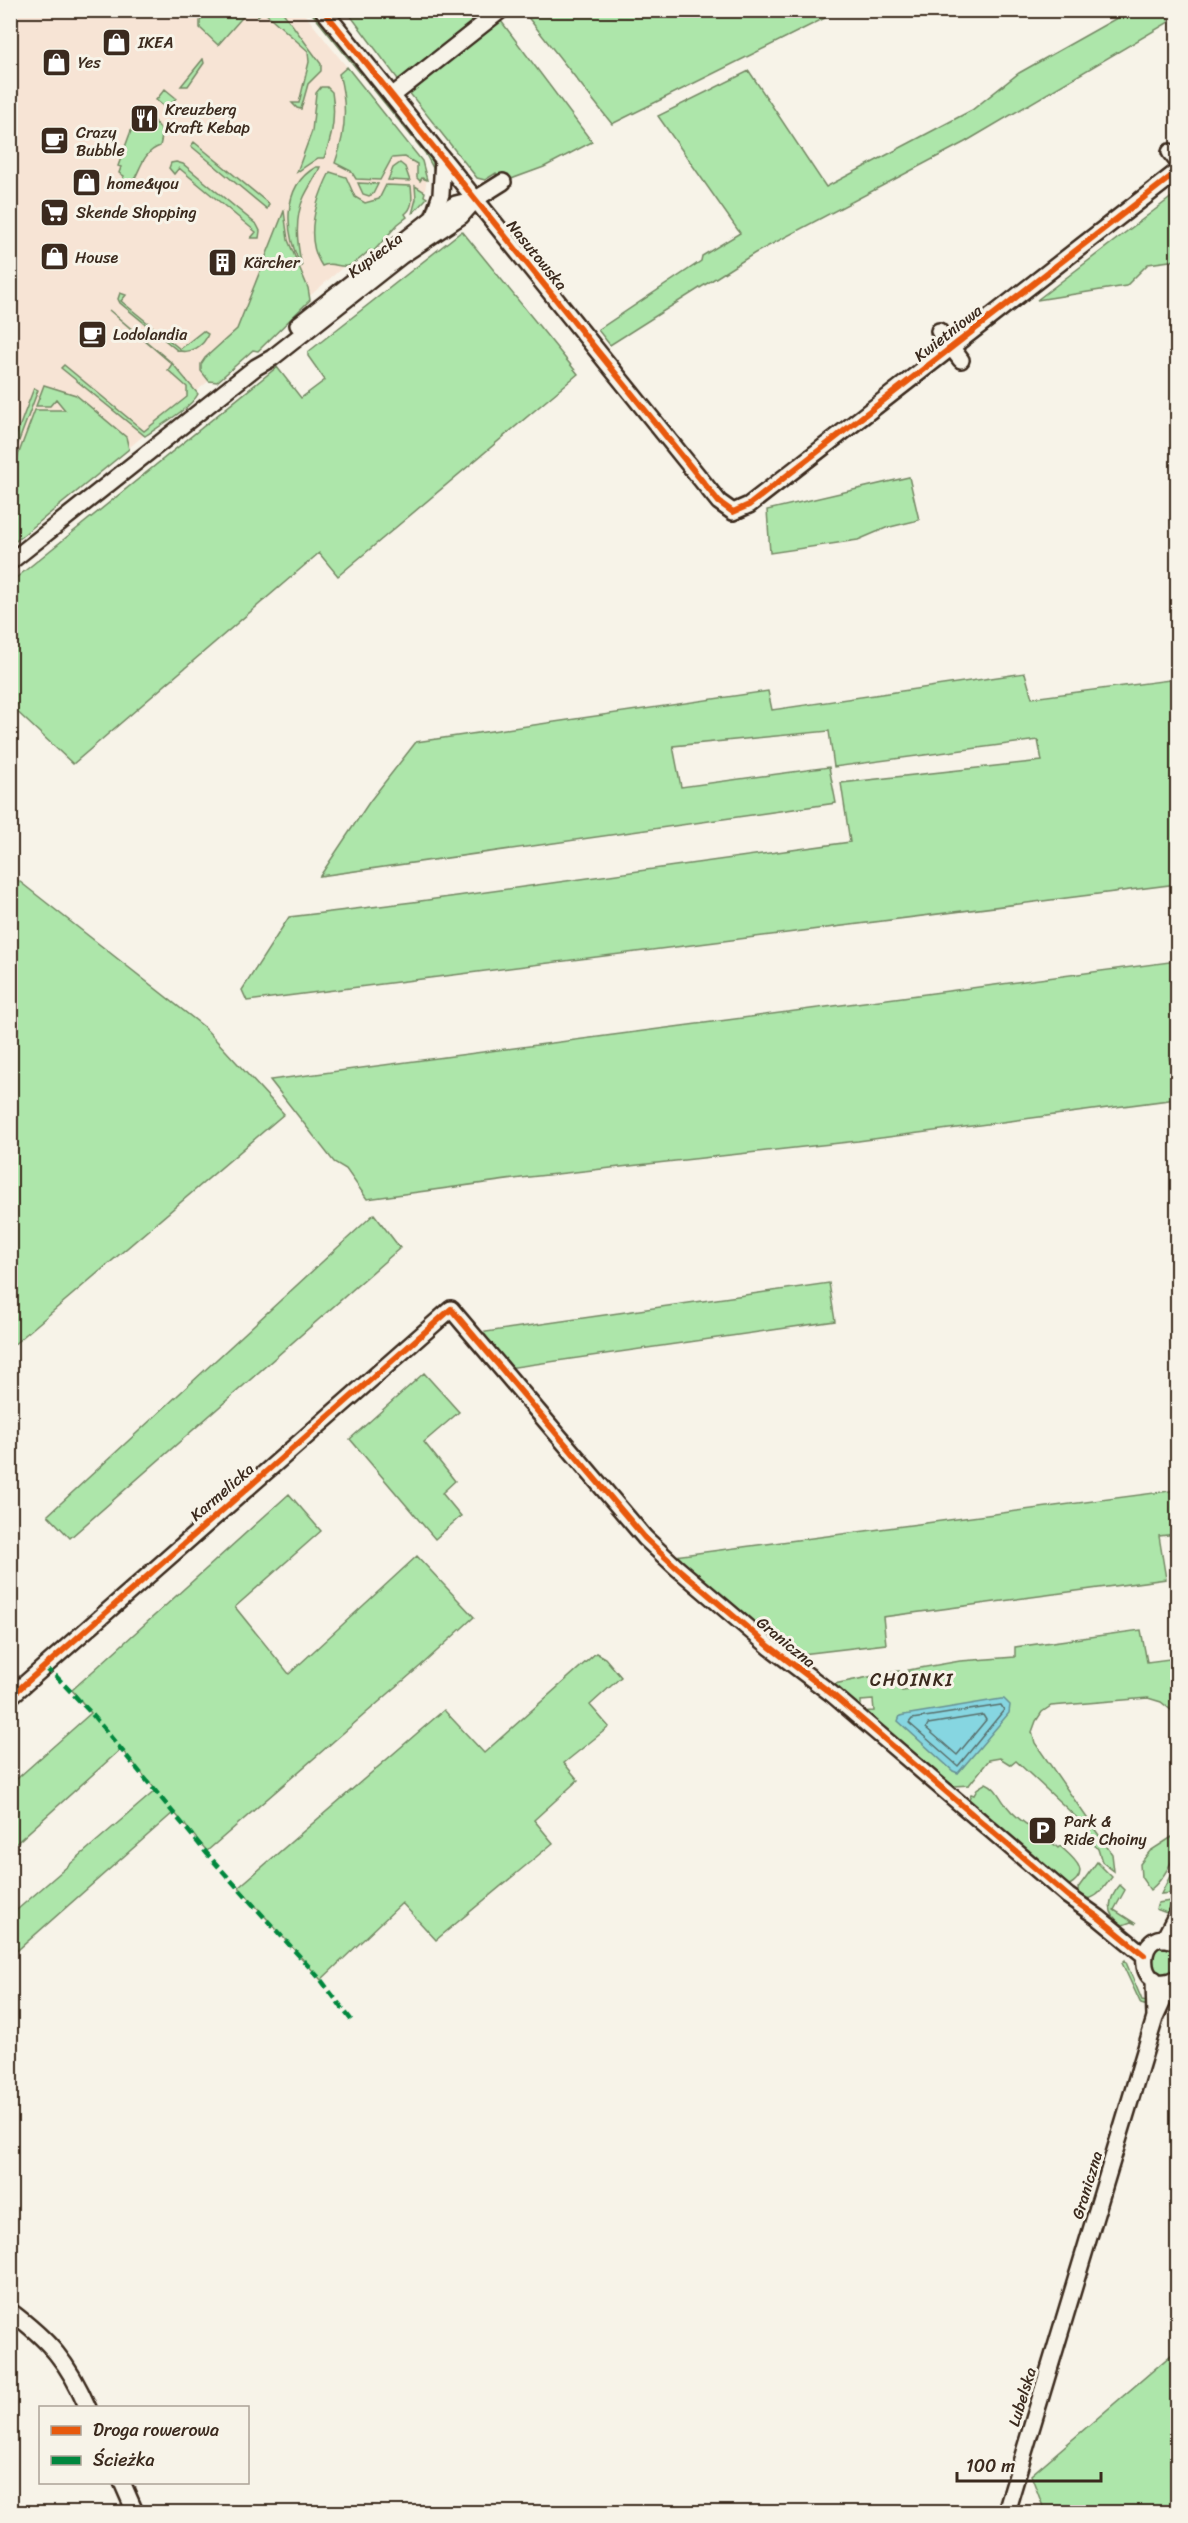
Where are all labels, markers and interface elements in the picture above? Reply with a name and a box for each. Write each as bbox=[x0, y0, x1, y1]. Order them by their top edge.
shop icon: IKEA bbox=[101, 26, 133, 58]
place label: IKEA bbox=[137, 28, 173, 57]
shop icon: Yes bbox=[41, 46, 73, 78]
place label: Yes bbox=[78, 48, 101, 77]
place label: Kreuzberg Kraft Kebap bbox=[165, 95, 250, 142]
restaurant icon: Kreuzberg Kraft Kebap bbox=[128, 102, 160, 134]
place label: Crazy Bubble bbox=[76, 118, 125, 165]
cafe icon: Crazy Bubble bbox=[39, 125, 71, 157]
shop icon: home&you bbox=[70, 167, 102, 199]
place label: home&you bbox=[106, 169, 179, 198]
supermarket icon: Skende Shopping bbox=[39, 196, 71, 228]
place label: Skende Shopping bbox=[76, 198, 197, 227]
street label: Nasutowska bbox=[499, 213, 575, 297]
street label: Kupiecka bbox=[341, 224, 409, 286]
shop icon: House bbox=[38, 241, 70, 273]
place label: House bbox=[75, 243, 118, 272]
building icon: Kärcher bbox=[207, 246, 239, 278]
place label: Kärcher bbox=[244, 248, 301, 277]
street label: Kwietniowa bbox=[907, 296, 989, 369]
cafe icon: Lodolandia bbox=[76, 318, 108, 350]
place label: Lodolandia bbox=[113, 320, 188, 349]
street label: Karmelicka bbox=[183, 1455, 261, 1529]
street label: Graniczna bbox=[750, 1609, 822, 1675]
district label: CHOINKI bbox=[870, 1664, 954, 1696]
place label: Park & Ride Choiny bbox=[1064, 1807, 1147, 1854]
parking icon: Park & Ride Choiny bbox=[1027, 1814, 1059, 1846]
street label: Graniczna bbox=[1063, 2147, 1111, 2223]
street label: Lubelska bbox=[999, 2364, 1045, 2430]
legend bbox=[39, 2406, 249, 2484]
text: Droga rowerowa bbox=[93, 2414, 219, 2446]
text: Ścieżka bbox=[93, 2444, 155, 2476]
scale bar bbox=[957, 2445, 1101, 2483]
text: 100 m bbox=[966, 2450, 1015, 2482]

